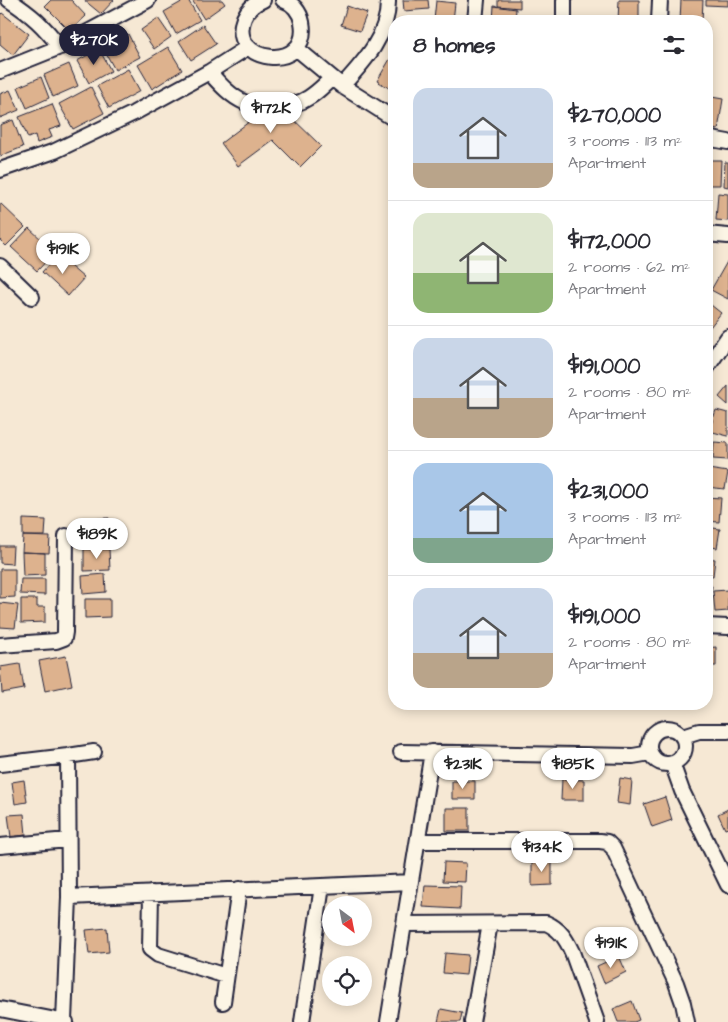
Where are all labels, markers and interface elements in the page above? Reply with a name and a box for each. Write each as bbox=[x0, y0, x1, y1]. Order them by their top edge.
pin: $270K bbox=[59, 23, 129, 66]
text: $270K bbox=[70, 29, 118, 51]
text: 8 homes bbox=[413, 31, 495, 60]
icon: filters bbox=[660, 31, 688, 59]
pin: $172K bbox=[236, 92, 306, 134]
text: $172K bbox=[251, 97, 291, 119]
text: $270,000 bbox=[568, 101, 661, 130]
icon: home bbox=[453, 108, 513, 168]
text: 3 rooms · 113 m² bbox=[568, 130, 682, 152]
text: Apartment bbox=[568, 152, 646, 174]
text: $172,000 bbox=[568, 227, 651, 256]
pin: $191K bbox=[28, 232, 98, 275]
icon: home bbox=[453, 233, 513, 293]
text: $191K bbox=[47, 238, 79, 260]
text: 2 rooms · 62 m² bbox=[568, 256, 690, 278]
text: Apartment bbox=[568, 278, 646, 300]
text: $191,000 bbox=[568, 352, 641, 381]
icon: home bbox=[453, 358, 513, 418]
text: 2 rooms · 80 m² bbox=[568, 381, 691, 403]
text: Apartment bbox=[568, 403, 646, 425]
text: $231,000 bbox=[568, 477, 649, 506]
icon: home bbox=[453, 483, 513, 543]
text: 3 rooms · 113 m² bbox=[568, 506, 682, 528]
pin: $189K bbox=[62, 518, 132, 560]
text: $189K bbox=[77, 523, 117, 545]
text: Apartment bbox=[568, 528, 646, 550]
text: $191,000 bbox=[568, 602, 641, 631]
icon: home bbox=[453, 608, 513, 668]
text: 2 rooms · 80 m² bbox=[568, 631, 691, 653]
text: Apartment bbox=[568, 653, 646, 675]
pin: $231K bbox=[428, 748, 498, 790]
pin: $185K bbox=[538, 748, 608, 790]
text: $231K bbox=[444, 753, 482, 775]
text: $185K bbox=[552, 753, 594, 775]
pin: $134K bbox=[507, 830, 577, 873]
text: $134K bbox=[522, 836, 562, 858]
north arrow bbox=[322, 896, 372, 946]
map controls bbox=[322, 896, 372, 1006]
pin: $191K bbox=[576, 926, 646, 969]
text: $191K bbox=[595, 932, 627, 954]
button: locate bbox=[322, 956, 372, 1006]

